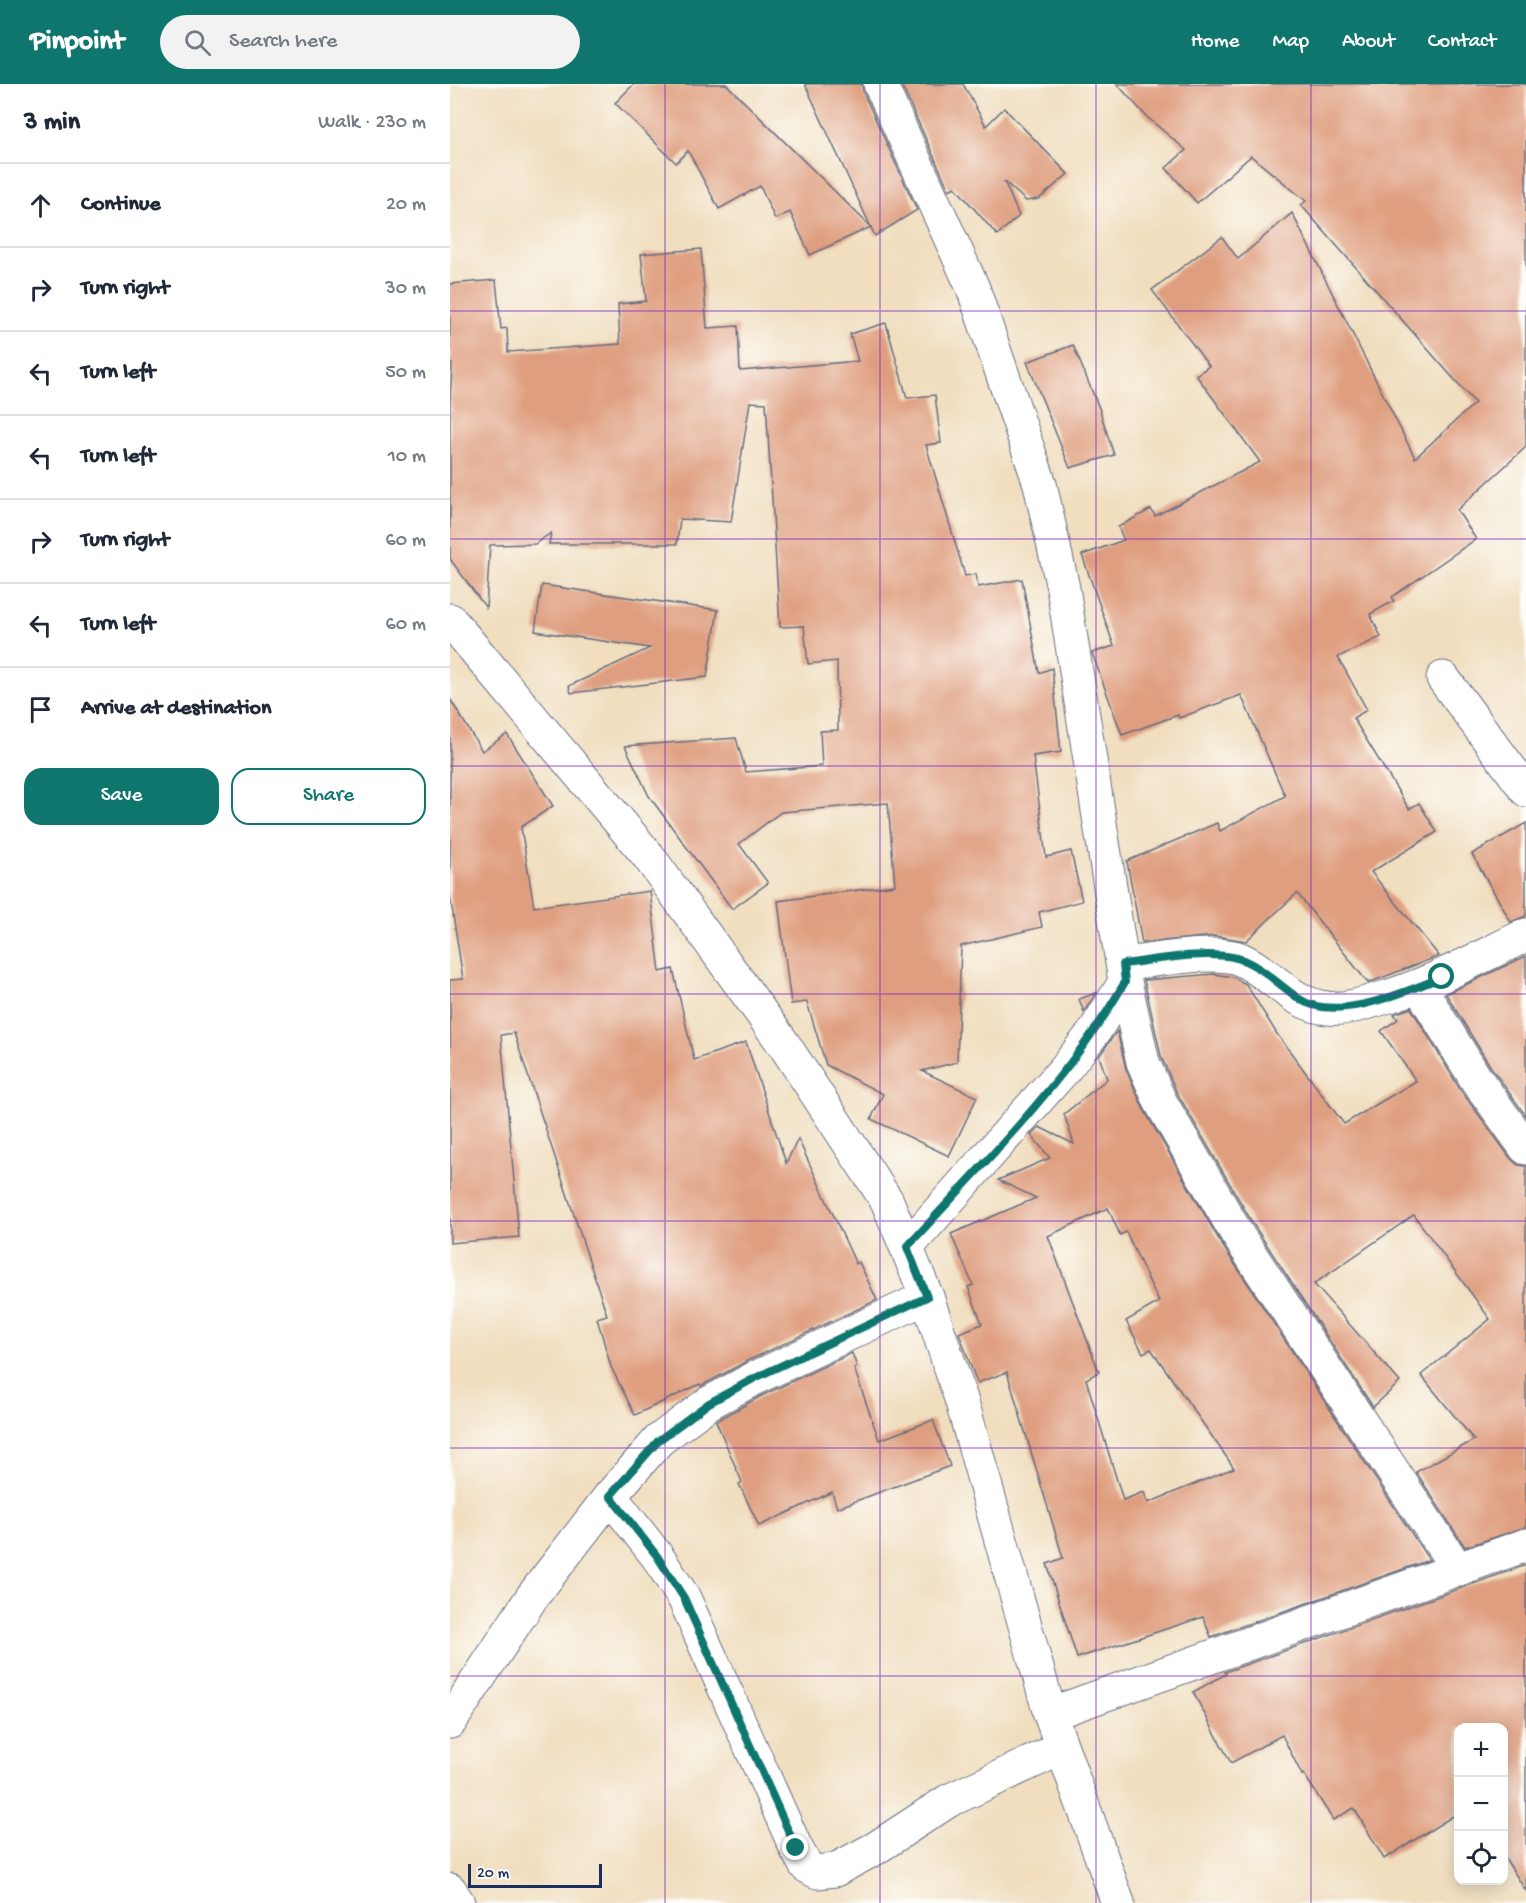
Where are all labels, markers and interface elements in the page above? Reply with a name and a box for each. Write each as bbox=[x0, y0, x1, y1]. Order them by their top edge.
search box bbox=[160, 15, 580, 69]
text: Pinpoint bbox=[30, 26, 124, 59]
icon: search bbox=[181, 26, 214, 59]
text: Search here bbox=[229, 29, 337, 55]
text: Home bbox=[1191, 30, 1239, 55]
text: Map bbox=[1272, 30, 1309, 55]
text: About bbox=[1342, 30, 1395, 55]
text: Contact bbox=[1428, 30, 1496, 55]
text: 3 min bbox=[24, 108, 80, 139]
text: Walk · 230 m bbox=[318, 112, 426, 135]
icon: ahead bbox=[24, 189, 57, 222]
text: Continue bbox=[81, 192, 161, 218]
text: 20 m bbox=[386, 194, 426, 217]
icon: right bbox=[24, 273, 57, 306]
text: Turn right bbox=[81, 276, 169, 302]
text: 30 m bbox=[385, 278, 426, 301]
icon: left bbox=[24, 357, 57, 390]
text: Turn left bbox=[81, 360, 155, 386]
text: 50 m bbox=[385, 362, 426, 385]
icon: left bbox=[24, 441, 57, 474]
text: Turn left bbox=[81, 444, 155, 470]
text: 10 m bbox=[388, 446, 426, 469]
icon: right bbox=[24, 525, 57, 558]
text: Turn right bbox=[81, 528, 169, 554]
text: 60 m bbox=[386, 530, 426, 553]
icon: left bbox=[24, 609, 57, 642]
text: Turn left bbox=[81, 612, 155, 638]
text: 60 m bbox=[386, 614, 426, 637]
icon: arrive bbox=[24, 693, 57, 726]
text: Arrive at destination bbox=[81, 696, 271, 722]
button: Save bbox=[24, 768, 219, 825]
button: Share bbox=[231, 768, 426, 825]
route start bbox=[1428, 963, 1454, 989]
map controls bbox=[1454, 1723, 1508, 1885]
button: + bbox=[1454, 1723, 1508, 1777]
button: − bbox=[1454, 1777, 1508, 1831]
button: locate bbox=[1454, 1831, 1508, 1885]
route end bbox=[782, 1834, 808, 1860]
scale bar bbox=[468, 1861, 602, 1888]
text: 20 m bbox=[477, 1865, 509, 1884]

